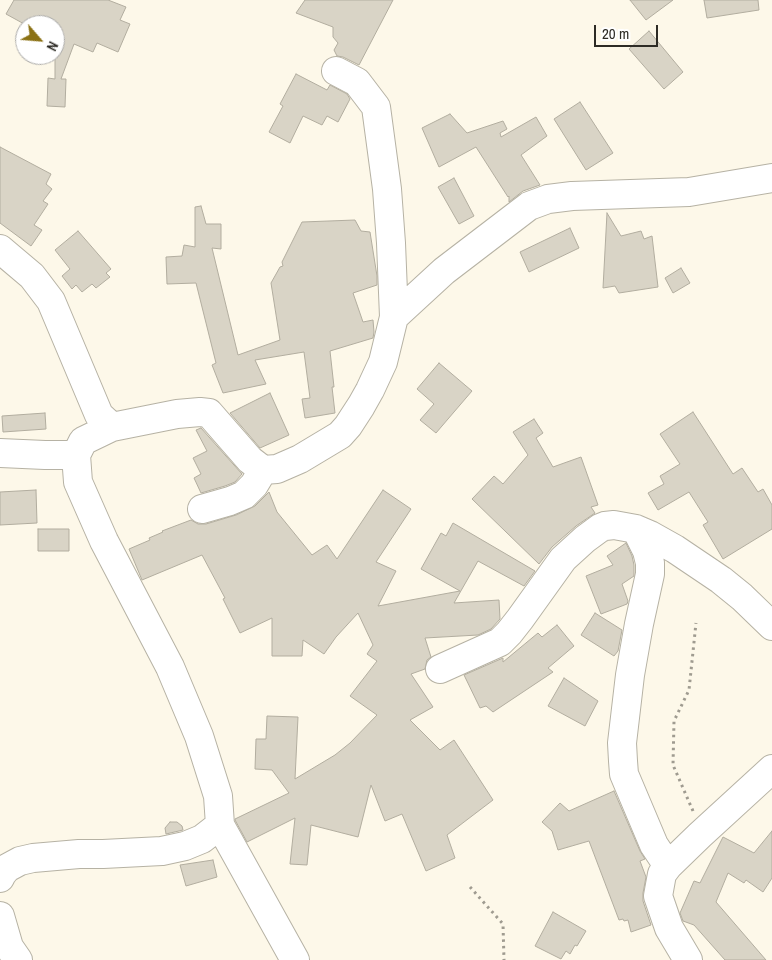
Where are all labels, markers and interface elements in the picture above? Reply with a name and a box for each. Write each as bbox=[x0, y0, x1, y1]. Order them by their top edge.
north arrow bbox=[15, 15, 65, 65]
scale bar bbox=[597, 15, 661, 47]
text: 20 m bbox=[602, 23, 629, 44]
text: N bbox=[43, 39, 62, 54]

